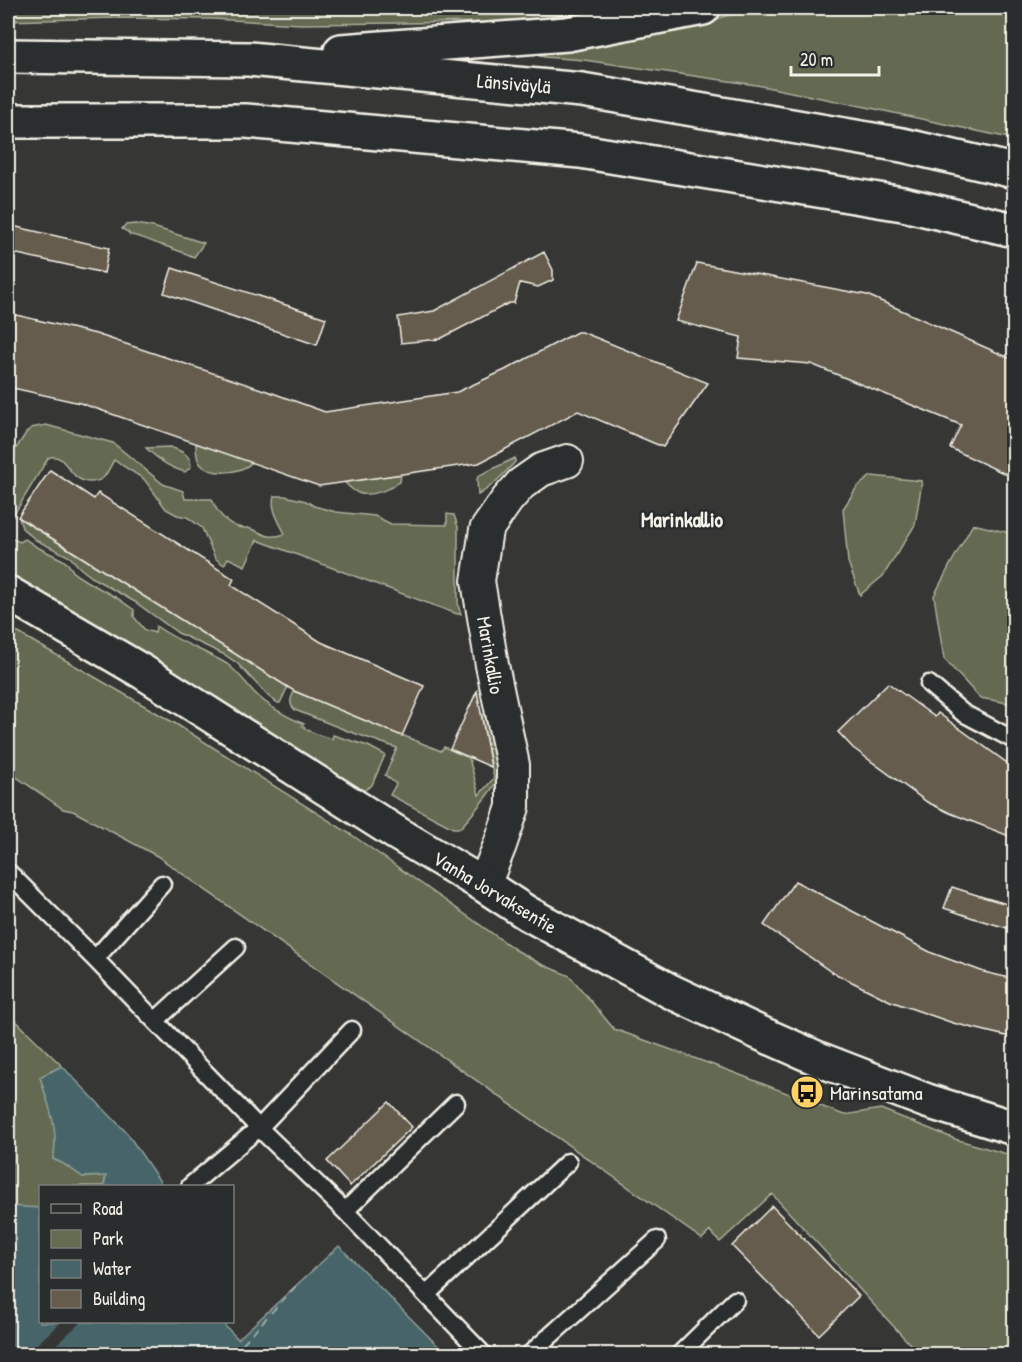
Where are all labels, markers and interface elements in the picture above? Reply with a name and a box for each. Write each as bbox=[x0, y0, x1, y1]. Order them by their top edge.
scale bar bbox=[791, 39, 880, 77]
text: 20 m bbox=[800, 47, 833, 72]
street label: Länsiväylä bbox=[476, 66, 552, 100]
district label: Marinkallio bbox=[641, 505, 724, 534]
street label: Marinkallio bbox=[471, 614, 511, 696]
street label: Vanha Jorvaksentie bbox=[428, 844, 562, 940]
bus stop icon: Marinsatama bbox=[789, 1074, 825, 1110]
place label: Marinsatama bbox=[830, 1079, 923, 1106]
legend bbox=[39, 1185, 234, 1323]
text: Road bbox=[93, 1196, 123, 1221]
text: Park bbox=[93, 1226, 124, 1251]
text: Water bbox=[93, 1256, 131, 1281]
text: Building bbox=[93, 1286, 145, 1311]

